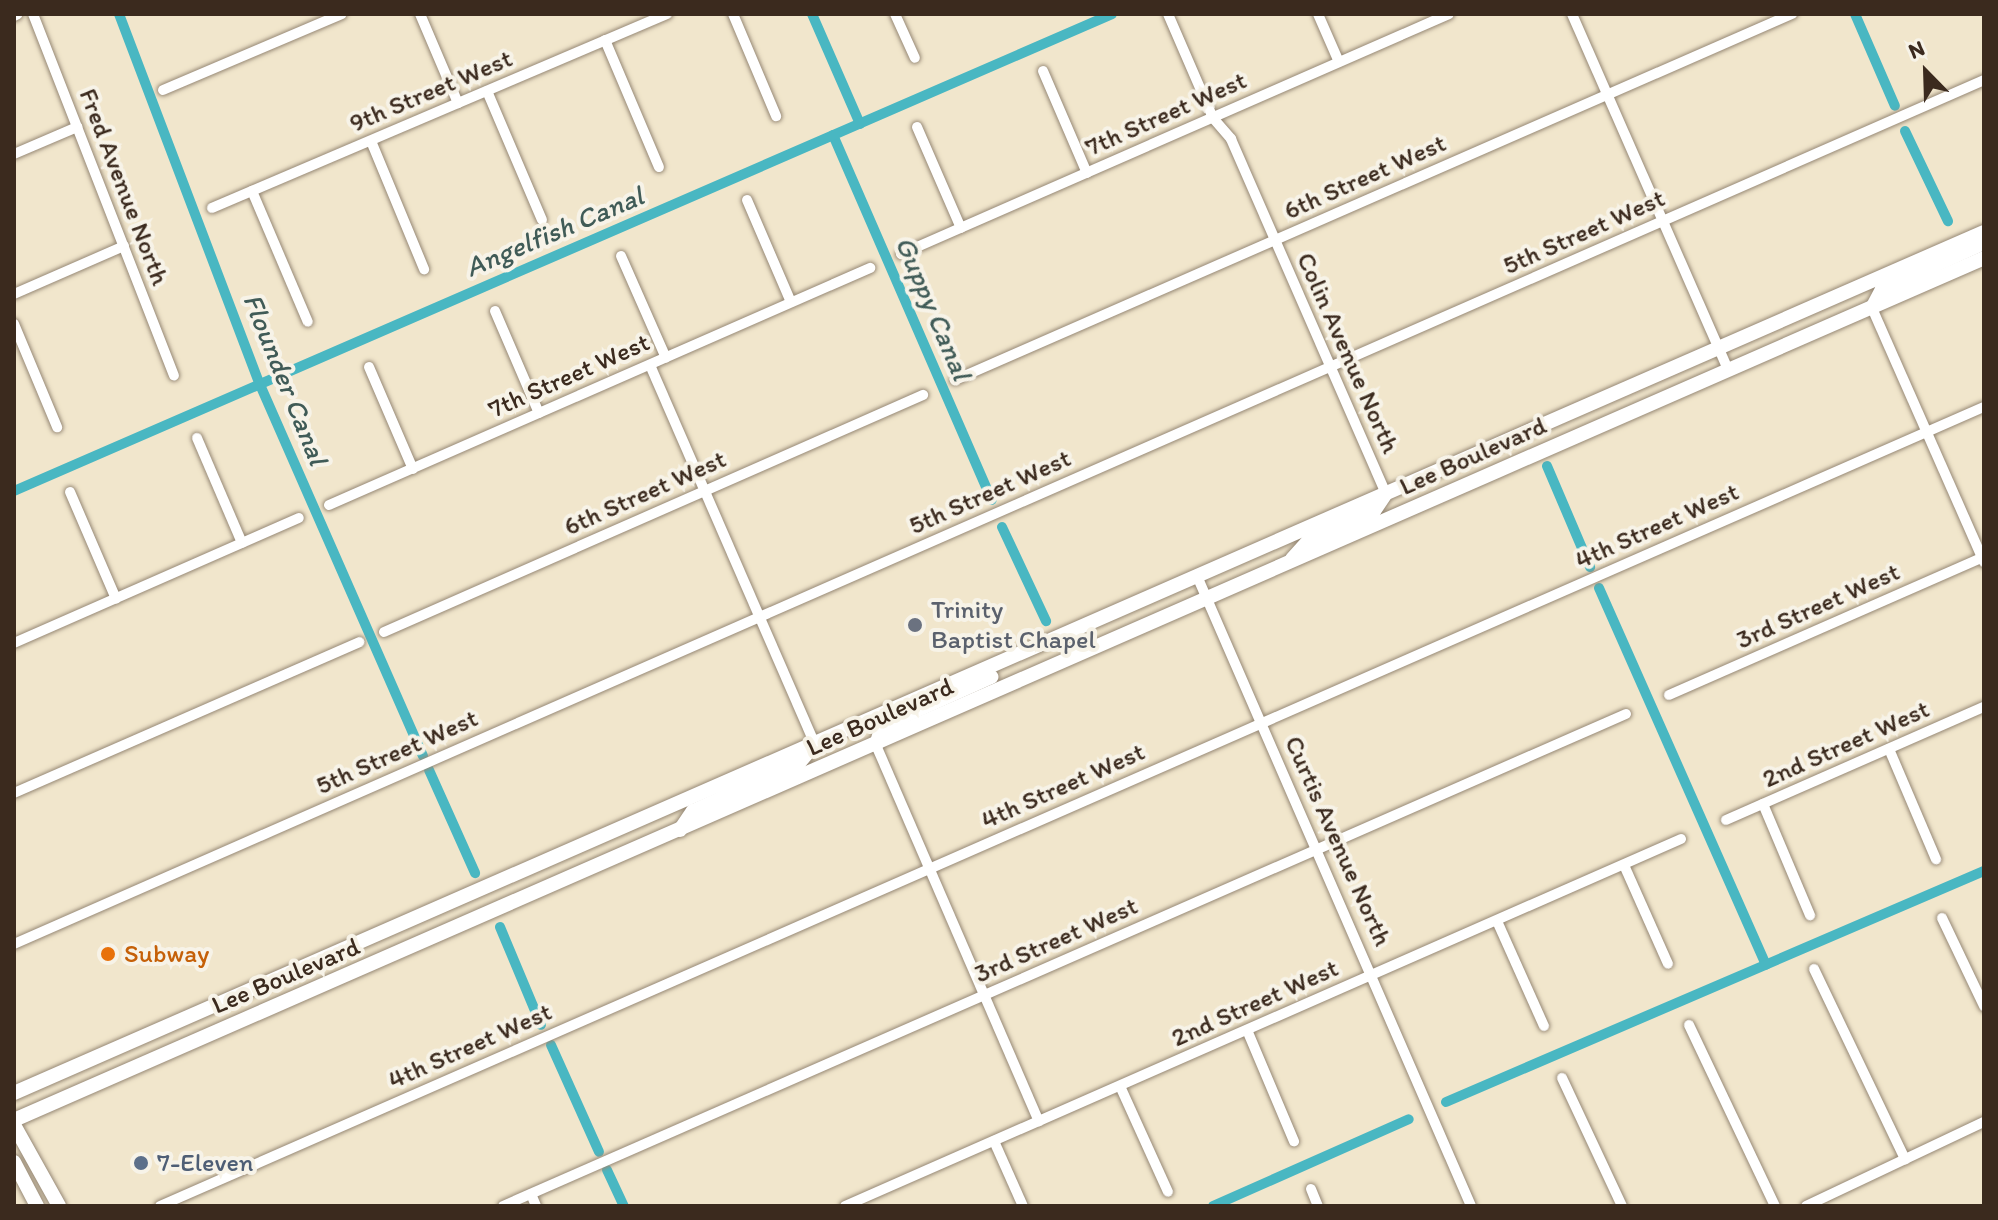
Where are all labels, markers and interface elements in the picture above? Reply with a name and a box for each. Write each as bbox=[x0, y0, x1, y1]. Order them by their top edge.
north arrow bbox=[1886, 32, 1966, 112]
text: N bbox=[1904, 34, 1929, 65]
street label: 9th Street West bbox=[346, 43, 516, 139]
street label: 7th Street West bbox=[1081, 65, 1251, 163]
street label: Fred Avenue North bbox=[72, 85, 176, 289]
street label: 6th Street West bbox=[1280, 128, 1450, 226]
water label: Angelfish Canal bbox=[460, 178, 648, 284]
street label: 5th Street West bbox=[1499, 183, 1669, 281]
water label: Guppy Canal bbox=[889, 231, 979, 385]
street label: Colin Avenue North bbox=[1290, 248, 1406, 458]
water label: Flounder Canal bbox=[236, 288, 336, 470]
street label: 7th Street West bbox=[484, 327, 654, 425]
street label: Lee Boulevard bbox=[1394, 410, 1552, 502]
street label: 5th Street West bbox=[905, 443, 1075, 541]
street label: 6th Street West bbox=[560, 444, 730, 542]
street label: 4th Street West bbox=[1571, 476, 1743, 576]
street label: 3rd Street West bbox=[1732, 556, 1904, 656]
place label: Trinity Baptist Chapel bbox=[931, 594, 1096, 656]
marker: Trinity Baptist Chapel bbox=[906, 616, 924, 634]
street label: Lee Boulevard bbox=[801, 671, 959, 763]
street label: 2nd Street West bbox=[1758, 694, 1934, 794]
street label: 5th Street West bbox=[312, 703, 482, 801]
street label: Curtis Avenue North bbox=[1278, 731, 1398, 951]
street label: 4th Street West bbox=[977, 736, 1149, 836]
street label: 3rd Street West bbox=[970, 890, 1142, 990]
street label: Lee Boulevard bbox=[207, 931, 365, 1021]
place label: Subway bbox=[124, 938, 209, 970]
marker: Subway bbox=[99, 945, 117, 963]
street label: 2nd Street West bbox=[1167, 953, 1343, 1053]
street label: 4th Street West bbox=[384, 996, 556, 1096]
place label: 7-Eleven bbox=[157, 1147, 254, 1179]
marker: 7-Eleven bbox=[132, 1154, 150, 1172]

